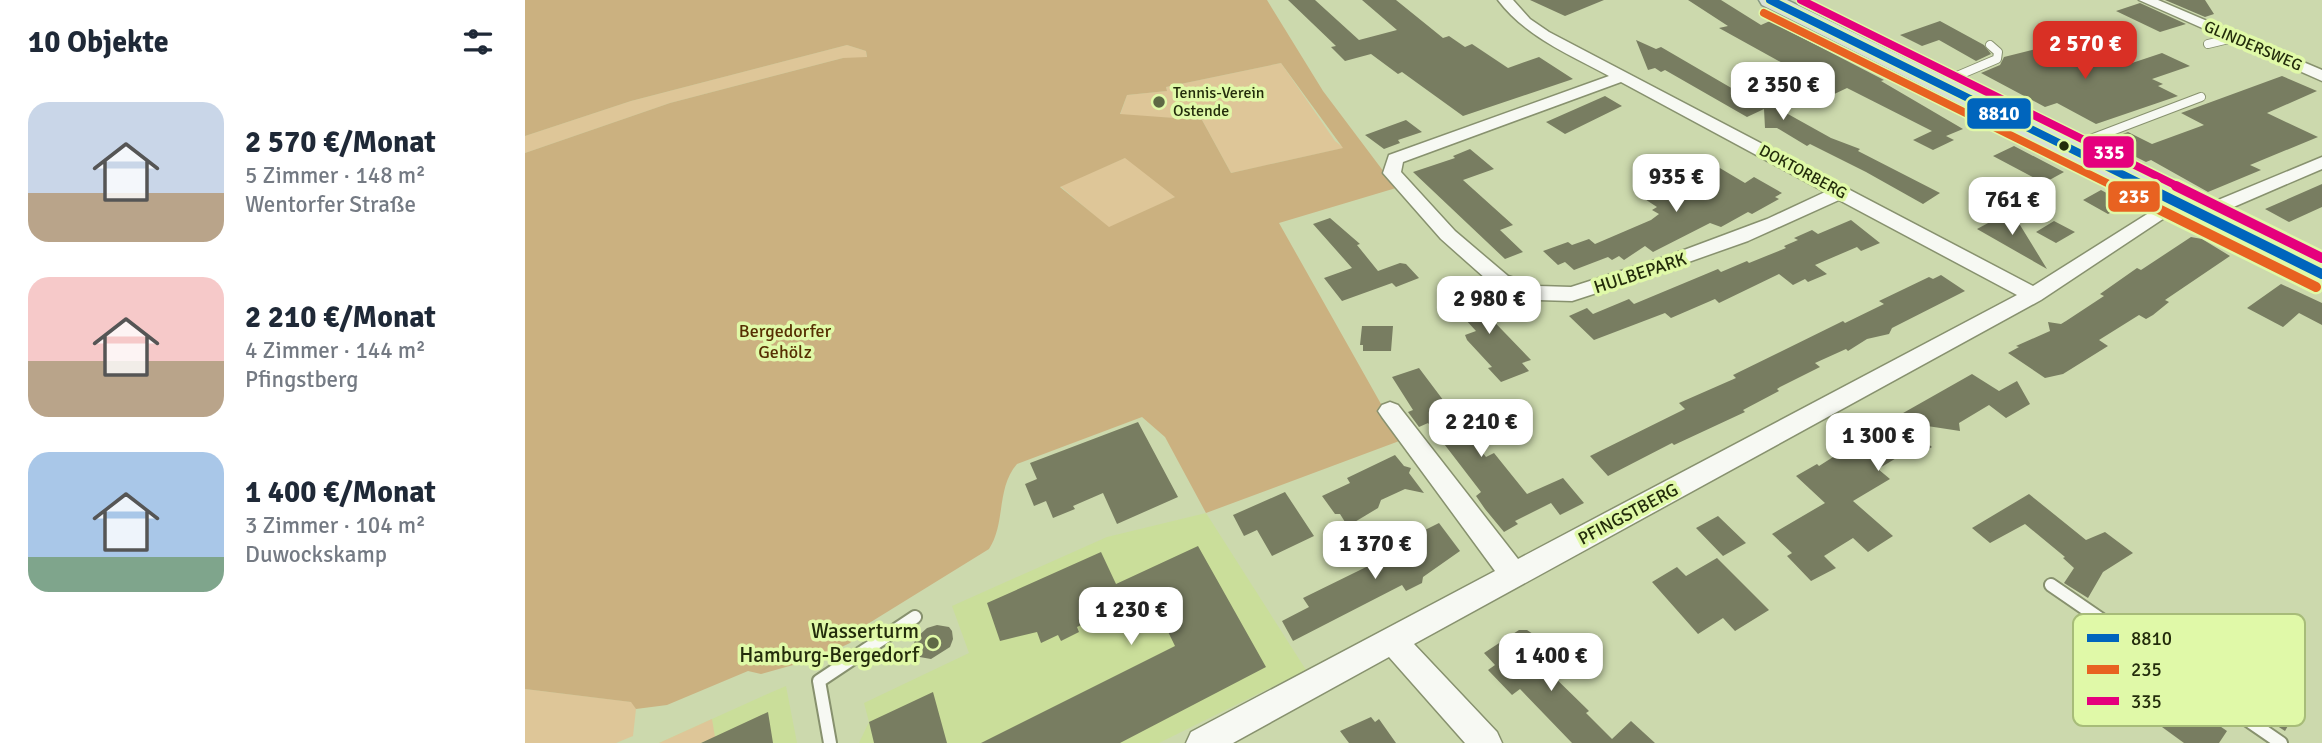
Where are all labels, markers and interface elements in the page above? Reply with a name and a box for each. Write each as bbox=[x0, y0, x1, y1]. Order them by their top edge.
street label: GLINDERSWEG bbox=[2201, 16, 2305, 76]
pin: 2 570 € bbox=[2020, 22, 2150, 81]
icon: filters bbox=[459, 23, 497, 61]
text: 10 Objekte bbox=[28, 24, 169, 61]
text: 2 570 € bbox=[2049, 29, 2121, 58]
pin: 2 350 € bbox=[1718, 62, 1848, 122]
text: 2 350 € bbox=[1747, 70, 1819, 99]
place label: Tennis-Verein Ostende bbox=[1173, 83, 1264, 121]
marker: Tennis-Verein Ostende bbox=[1151, 94, 1167, 110]
line badge: 8810 bbox=[1966, 97, 2032, 130]
text: 8810 bbox=[1978, 102, 2020, 126]
text: 2 570 €/Monat bbox=[245, 124, 436, 161]
icon: home bbox=[84, 130, 168, 214]
line badge: 335 bbox=[2082, 135, 2135, 169]
unlabelled marker bbox=[2057, 139, 2071, 153]
street label: DOKTORBERG bbox=[1756, 141, 1850, 203]
text: 335 bbox=[2094, 141, 2124, 165]
pin: 935 € bbox=[1627, 154, 1725, 214]
text: 5 Zimmer · 148 m² bbox=[245, 161, 426, 190]
text: 935 € bbox=[1649, 162, 1703, 191]
pin: 761 € bbox=[1963, 177, 2061, 237]
line badge: 235 bbox=[2107, 180, 2161, 213]
text: 761 € bbox=[1985, 185, 2039, 214]
text: 235 bbox=[2119, 185, 2149, 209]
text: Wentorfer Straße bbox=[245, 190, 416, 219]
street label: HULBEPARK bbox=[1591, 248, 1689, 298]
pin: 2 980 € bbox=[1424, 276, 1554, 336]
text: 2 980 € bbox=[1453, 284, 1525, 313]
text: 2 210 €/Monat bbox=[245, 299, 436, 336]
icon: home bbox=[84, 305, 168, 389]
park label: Bergedorfer Gehölz bbox=[739, 320, 832, 363]
text: 4 Zimmer · 144 m² bbox=[245, 336, 426, 365]
text: Pfingstberg bbox=[245, 365, 358, 394]
pin: 2 210 € bbox=[1416, 400, 1546, 459]
text: 2 210 € bbox=[1445, 407, 1517, 436]
pin: 1 300 € bbox=[1813, 414, 1943, 473]
text: 1 300 € bbox=[1842, 421, 1914, 450]
text: 1 400 €/Monat bbox=[245, 474, 436, 511]
street label: PFINGSTBERG bbox=[1574, 478, 1682, 550]
icon: home bbox=[84, 480, 168, 564]
text: 3 Zimmer · 104 m² bbox=[245, 511, 426, 540]
pin: 1 370 € bbox=[1310, 522, 1440, 581]
text: 1 370 € bbox=[1339, 529, 1411, 558]
text: Duwockskamp bbox=[245, 540, 387, 569]
pin: 1 230 € bbox=[1066, 588, 1196, 647]
text: 1 230 € bbox=[1095, 595, 1167, 624]
legend bbox=[2073, 614, 2305, 726]
place label: Wasserturm Hamburg-Bergedorf bbox=[739, 618, 920, 668]
text: 8810 bbox=[2131, 627, 2172, 651]
pin: 1 400 € bbox=[1486, 634, 1616, 693]
marker: Wasserturm Hamburg-Bergedorf bbox=[925, 635, 941, 651]
text: 1 400 € bbox=[1515, 641, 1587, 670]
text: 235 bbox=[2131, 658, 2162, 682]
text: 335 bbox=[2131, 690, 2162, 714]

